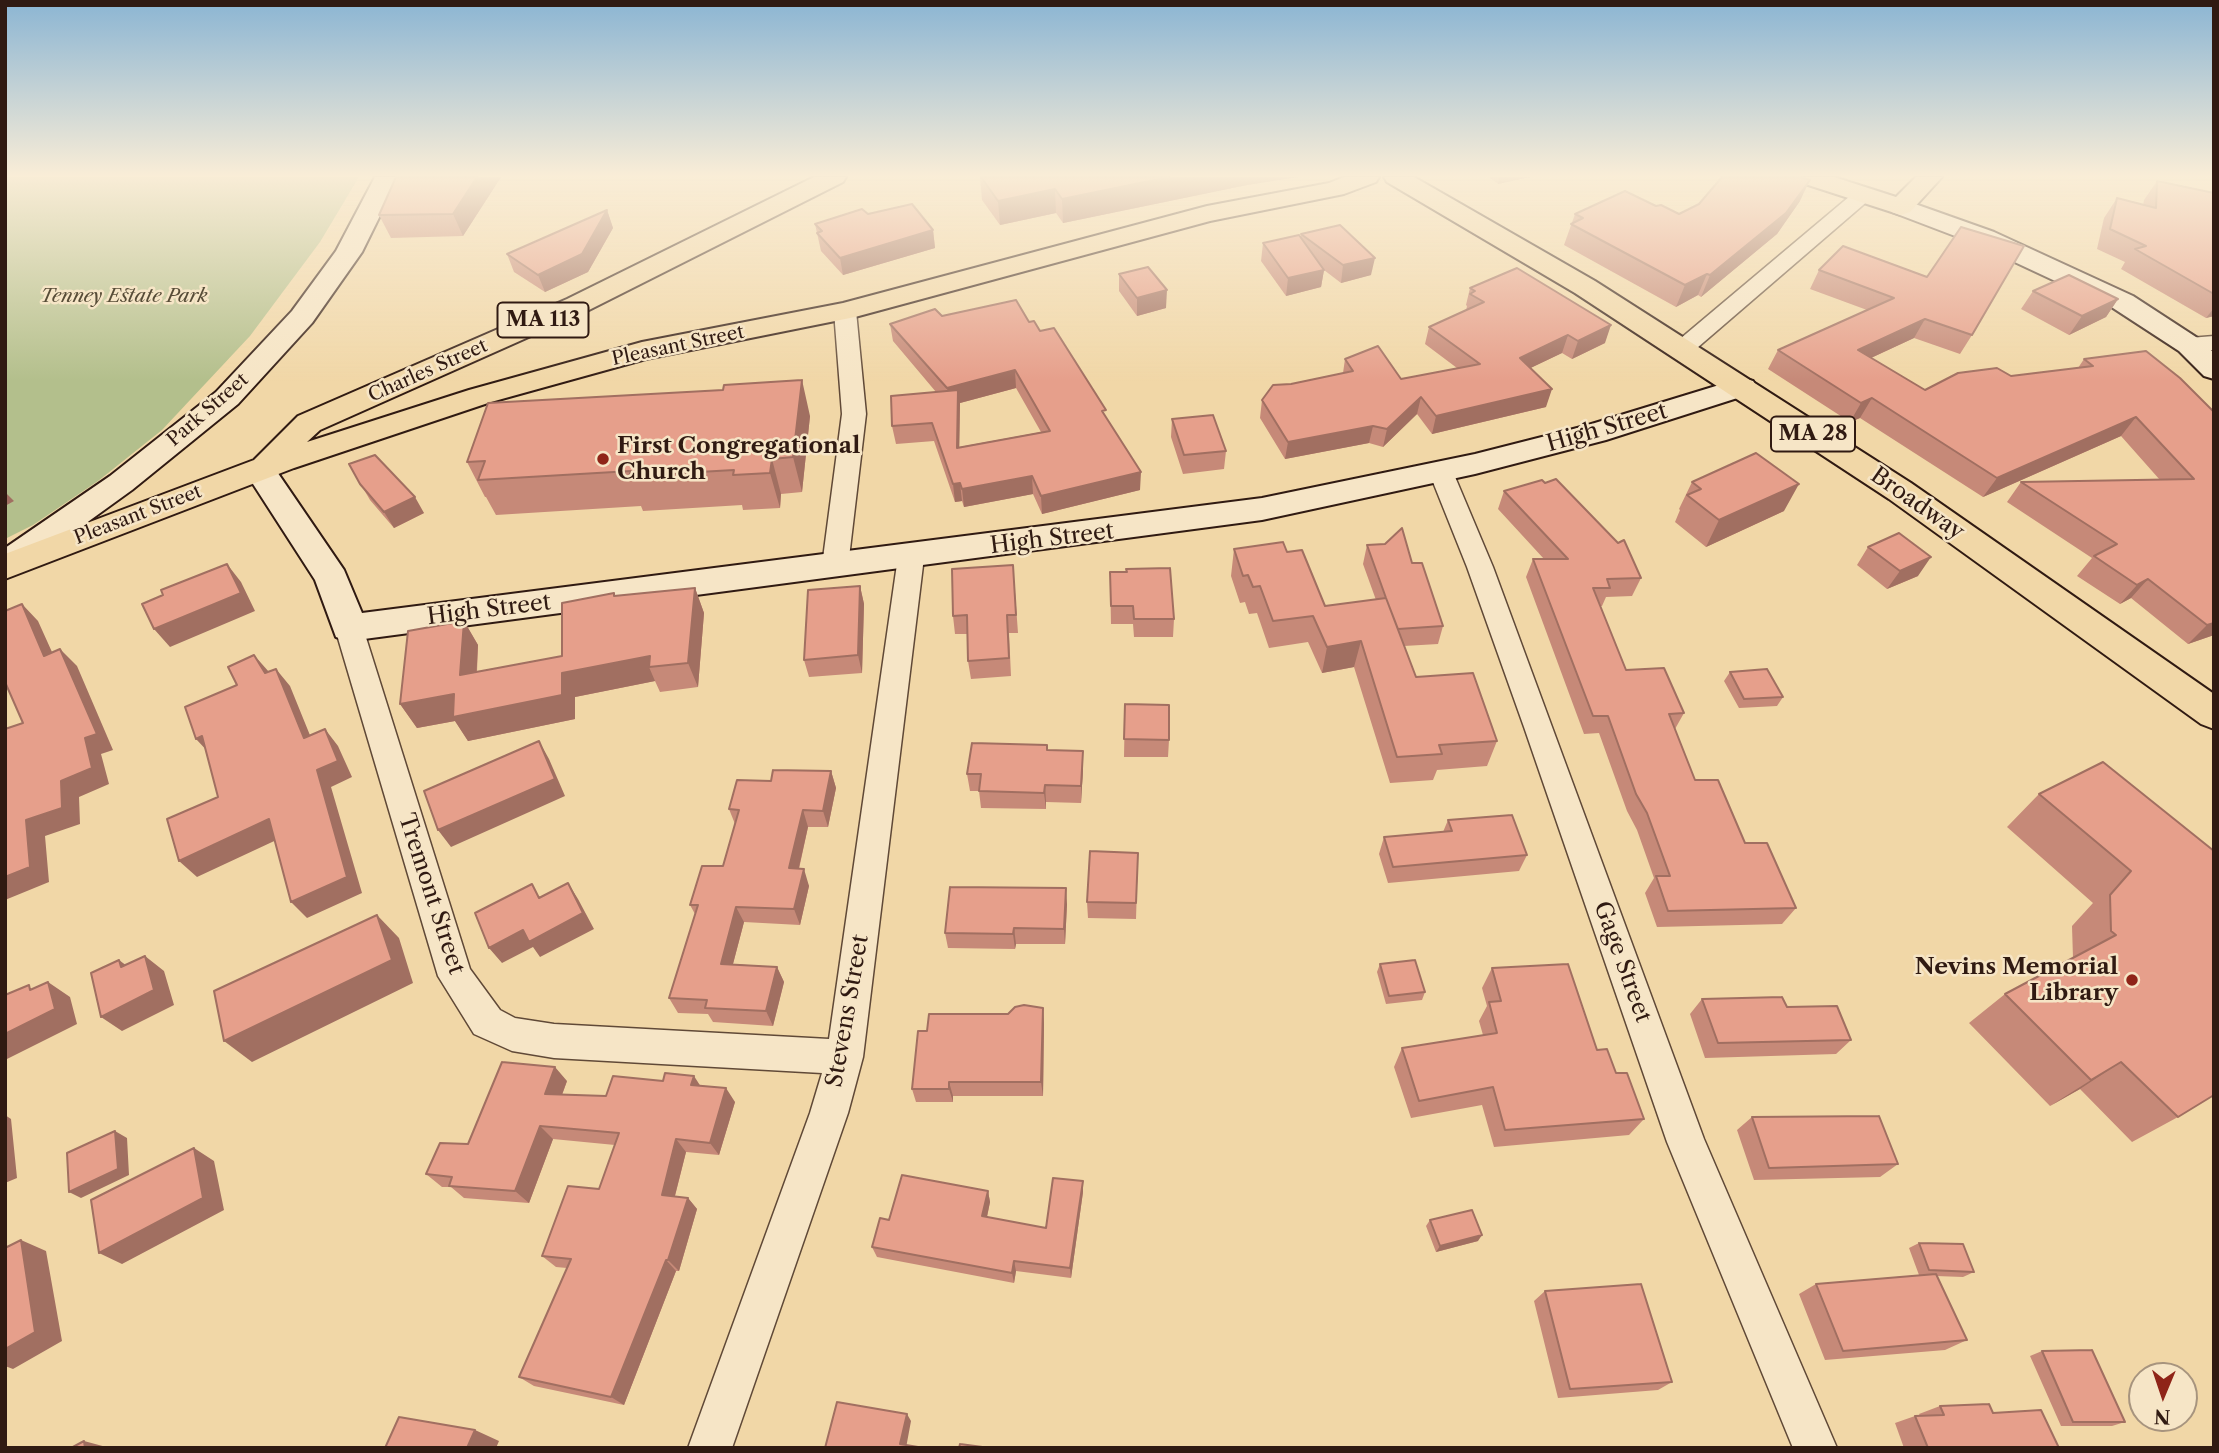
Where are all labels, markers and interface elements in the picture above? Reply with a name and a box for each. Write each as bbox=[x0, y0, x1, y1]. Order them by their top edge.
park label: Tenney Estate Park bbox=[40, 286, 208, 308]
road number: MA 113 bbox=[498, 302, 588, 338]
street label: Pleasant Street bbox=[610, 321, 746, 371]
street label: Charles Street bbox=[365, 335, 491, 407]
street label: Park Street bbox=[163, 369, 253, 451]
street label: High Street bbox=[1543, 398, 1671, 458]
road number: MA 28 bbox=[1771, 416, 1855, 452]
place label: First Congregational Church bbox=[617, 432, 860, 486]
marker: First Congregational Church bbox=[595, 451, 611, 467]
street label: Broadway bbox=[1865, 462, 1969, 546]
street label: Pleasant Street bbox=[71, 480, 205, 550]
street label: High Street bbox=[989, 518, 1115, 560]
street label: High Street bbox=[426, 589, 552, 631]
street label: Tremont Street bbox=[392, 810, 470, 978]
street label: Gage Street bbox=[1587, 898, 1657, 1026]
street label: Stevens Street bbox=[821, 932, 875, 1090]
place label: Nevins Memorial Library bbox=[1915, 953, 2118, 1007]
marker: Nevins Memorial Library bbox=[2124, 972, 2140, 988]
north arrow bbox=[2128, 1362, 2198, 1432]
text: N bbox=[2154, 1405, 2171, 1428]

